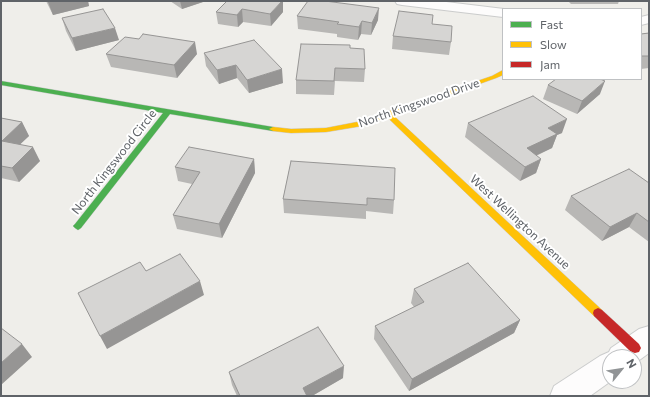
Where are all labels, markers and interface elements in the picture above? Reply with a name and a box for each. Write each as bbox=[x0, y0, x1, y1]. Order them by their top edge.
legend bbox=[502, 8, 642, 80]
text: Fast bbox=[540, 17, 563, 31]
text: Slow bbox=[540, 37, 567, 51]
text: Jam bbox=[540, 57, 560, 71]
street label: North Kingswood Drive bbox=[357, 76, 481, 130]
street label: North Kingswood Circle bbox=[69, 107, 159, 217]
street label: West Wellington Avenue bbox=[467, 172, 573, 272]
north arrow bbox=[602, 349, 642, 389]
text: N bbox=[624, 356, 640, 370]

